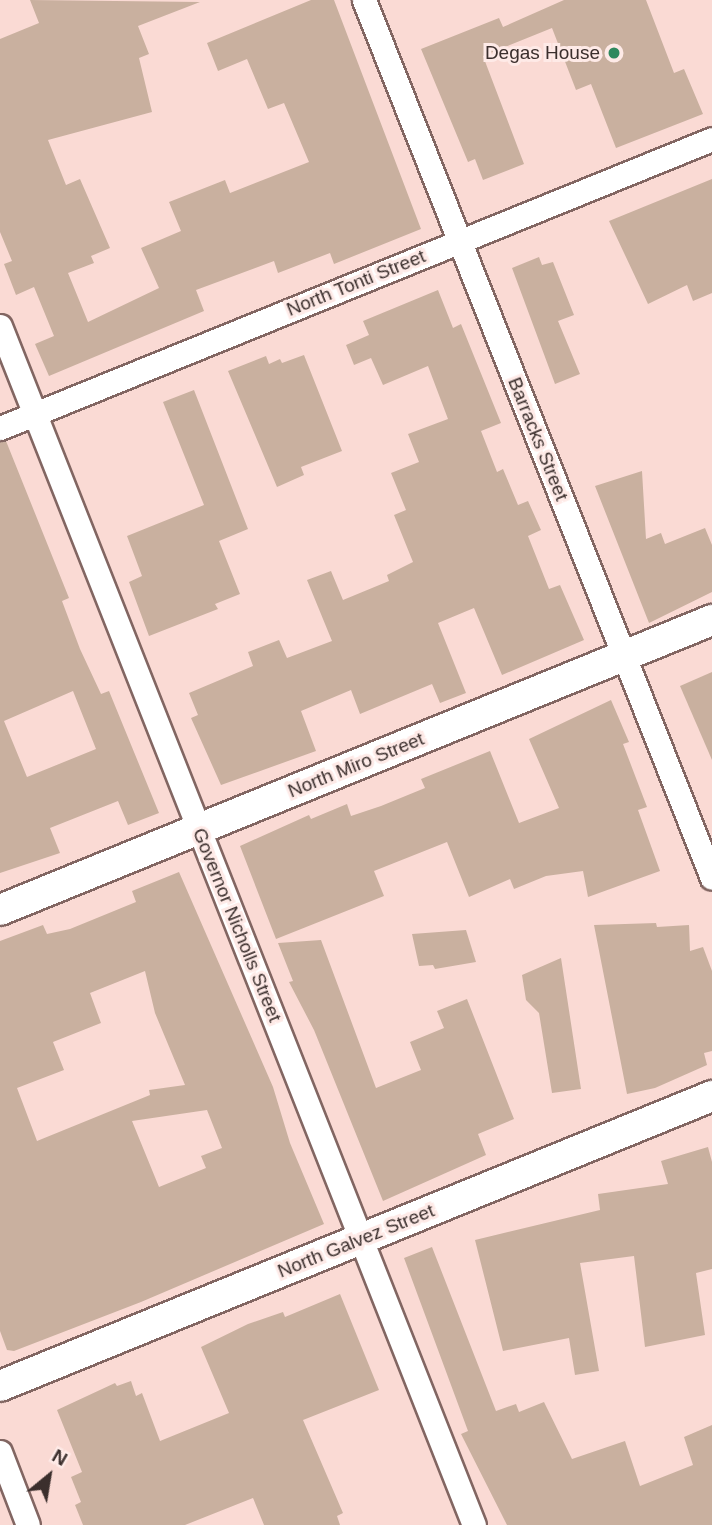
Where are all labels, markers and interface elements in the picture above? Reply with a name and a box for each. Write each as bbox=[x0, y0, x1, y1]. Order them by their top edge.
place label: Degas House bbox=[485, 42, 600, 64]
marker: Degas House bbox=[606, 45, 622, 61]
street label: North Tonti Street bbox=[283, 245, 429, 321]
street label: Barracks Street bbox=[503, 374, 573, 504]
street label: North Miro Street bbox=[285, 727, 427, 803]
street label: Governor Nicholls Street bbox=[188, 825, 286, 1025]
street label: North Galvez Street bbox=[274, 1199, 438, 1283]
north arrow bbox=[14, 1441, 84, 1511]
text: N bbox=[49, 1445, 71, 1470]

